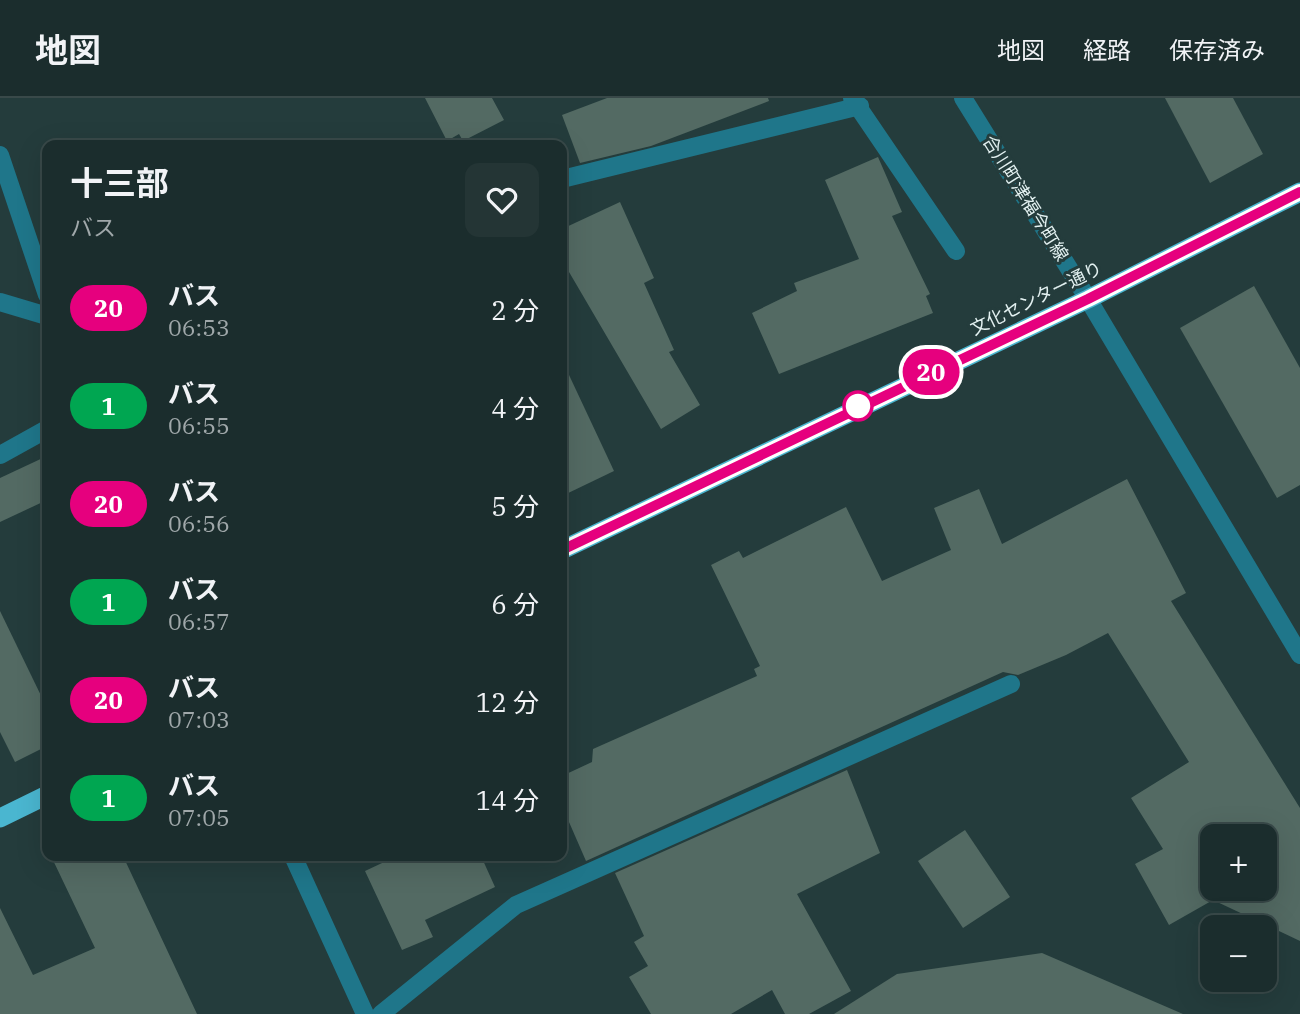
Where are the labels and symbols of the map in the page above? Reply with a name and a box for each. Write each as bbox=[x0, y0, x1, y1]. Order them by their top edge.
street label: 合川町津福今町線 bbox=[978, 131, 1074, 265]
street label: 文化センター通り bbox=[966, 256, 1106, 340]
line badge: 20 bbox=[900, 349, 962, 395]
unlabelled marker bbox=[843, 391, 873, 421]

